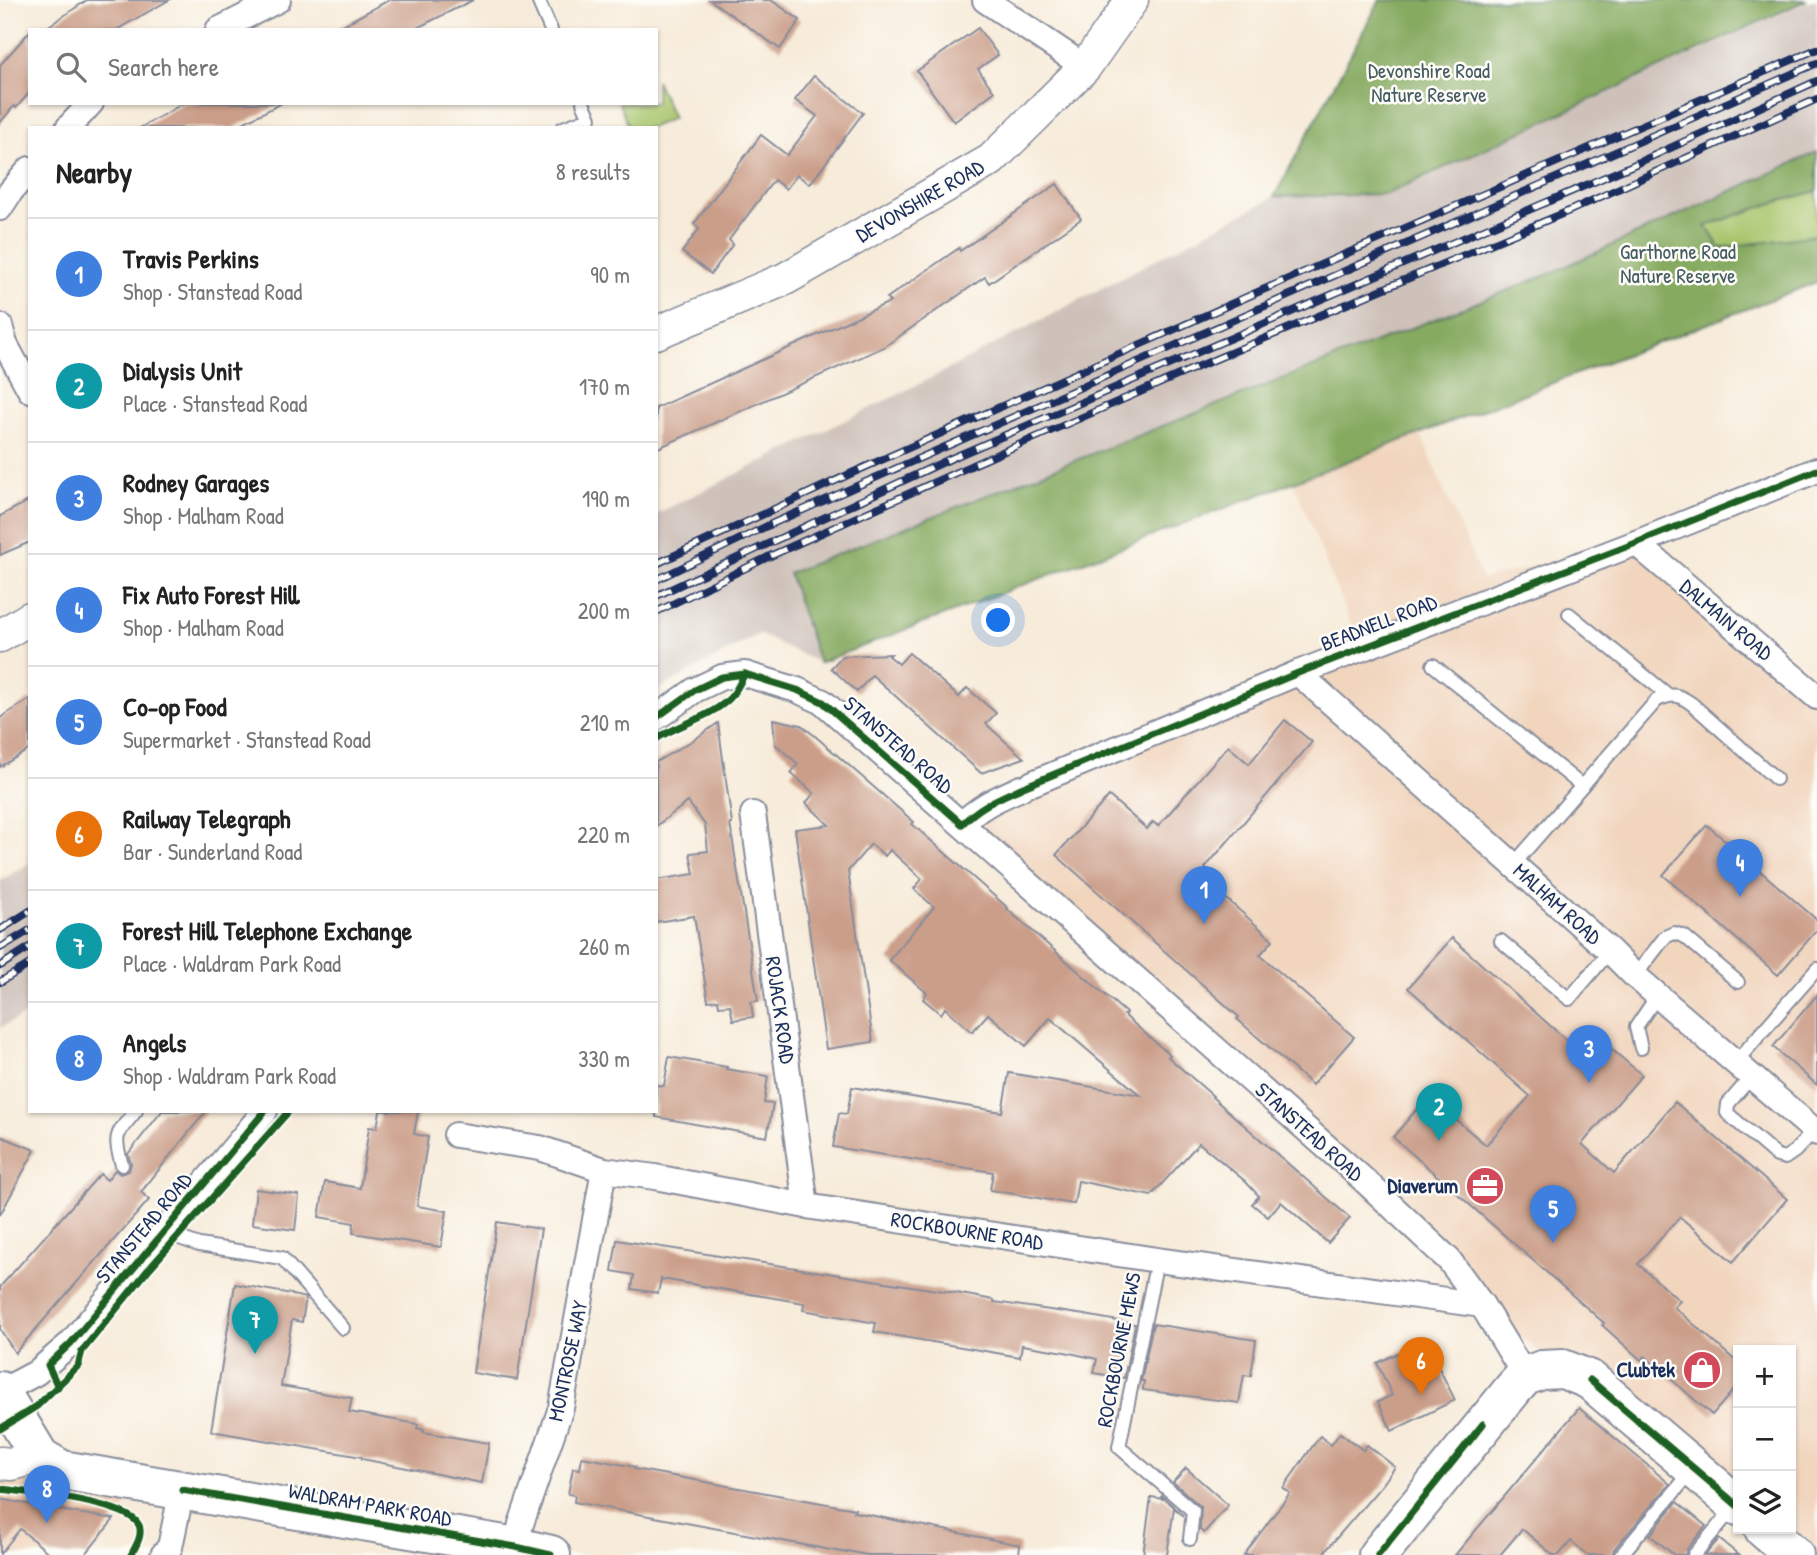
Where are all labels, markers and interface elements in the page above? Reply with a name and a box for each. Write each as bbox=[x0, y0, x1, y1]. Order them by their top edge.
search box bbox=[28, 28, 658, 105]
icon: search bbox=[52, 48, 90, 86]
text: Search here bbox=[108, 49, 219, 84]
park label: Devonshire Road Nature Reserve bbox=[1368, 56, 1490, 109]
text: Nearby bbox=[56, 152, 132, 192]
street label: DEVONSHIRE ROAD bbox=[850, 152, 989, 249]
text: 8 results bbox=[556, 156, 630, 187]
park label: Garthorne Road Nature Reserve bbox=[1620, 237, 1736, 290]
text: Travis Perkins bbox=[123, 241, 259, 276]
text: 1 bbox=[75, 259, 83, 290]
text: 90 m bbox=[590, 259, 630, 290]
text: Shop · Stanstead Road bbox=[123, 276, 302, 307]
text: Dialysis Unit bbox=[123, 353, 242, 388]
text: 2 bbox=[74, 371, 84, 402]
text: 170 m bbox=[579, 371, 630, 402]
text: Place · Stanstead Road bbox=[123, 388, 307, 419]
text: Rodney Garages bbox=[123, 465, 269, 500]
text: 3 bbox=[74, 483, 84, 514]
text: 190 m bbox=[582, 483, 630, 514]
text: Shop · Malham Road bbox=[123, 500, 284, 531]
street label: DALMAIN ROAD bbox=[1674, 572, 1779, 667]
text: Fix Auto Forest Hill bbox=[123, 577, 299, 612]
street label: BEADNELL ROAD bbox=[1316, 587, 1441, 658]
text: 4 bbox=[75, 595, 83, 626]
text: 200 m bbox=[578, 595, 630, 626]
your location bbox=[981, 603, 1015, 637]
text: Shop · Malham Road bbox=[123, 612, 284, 643]
text: Co-op Food bbox=[123, 689, 227, 724]
street label: STANSTEAD ROAD bbox=[837, 689, 959, 800]
text: 5 bbox=[74, 707, 84, 738]
text: 210 m bbox=[580, 707, 630, 738]
text: Supermarket · Stanstead Road bbox=[123, 724, 371, 755]
text: Railway Telegraph bbox=[123, 801, 291, 836]
text: 6 bbox=[74, 819, 84, 850]
text: 220 m bbox=[577, 819, 630, 850]
text: Bar · Sunderland Road bbox=[123, 836, 302, 867]
pin: 4 bbox=[1717, 839, 1763, 897]
street label: MALHAM ROAD bbox=[1507, 856, 1608, 951]
pin: 1 bbox=[1181, 866, 1227, 924]
text: Forest Hill Telephone Exchange bbox=[123, 913, 412, 948]
text: 7 bbox=[73, 931, 85, 962]
text: 260 m bbox=[579, 931, 630, 962]
text: Place · Waldram Park Road bbox=[123, 948, 341, 979]
street label: ROJACK ROAD bbox=[759, 954, 802, 1065]
text: Angels bbox=[123, 1025, 186, 1060]
pin: 3 bbox=[1566, 1025, 1612, 1083]
text: 8 bbox=[74, 1043, 84, 1074]
text: 330 m bbox=[578, 1043, 630, 1074]
text: Shop · Waldram Park Road bbox=[123, 1060, 336, 1091]
street label: STANSTEAD ROAD bbox=[1249, 1075, 1370, 1188]
pin: 2 bbox=[1416, 1083, 1462, 1141]
office icon: Diaverum bbox=[1464, 1165, 1506, 1207]
street label: STANSTEAD ROAD bbox=[89, 1166, 198, 1289]
place label: Diaverum bbox=[1388, 1171, 1458, 1200]
pin: 5 bbox=[1530, 1185, 1576, 1243]
street label: ROCKBOURNE ROAD bbox=[889, 1204, 1045, 1257]
street label: ROCKBOURNE MEWS bbox=[1089, 1270, 1148, 1430]
pin: 7 bbox=[232, 1296, 278, 1354]
street label: MONTROSE WAY bbox=[541, 1297, 595, 1424]
pin: 6 bbox=[1398, 1337, 1444, 1395]
map controls bbox=[1733, 1345, 1796, 1534]
button: + bbox=[1733, 1345, 1796, 1408]
shop icon: Clubtek bbox=[1681, 1349, 1723, 1391]
place label: Clubtek bbox=[1617, 1355, 1675, 1384]
button: − bbox=[1733, 1408, 1796, 1471]
pin: 8 bbox=[24, 1465, 70, 1523]
button: layers bbox=[1733, 1471, 1796, 1534]
street label: WALDRAM PARK ROAD bbox=[286, 1476, 454, 1533]

